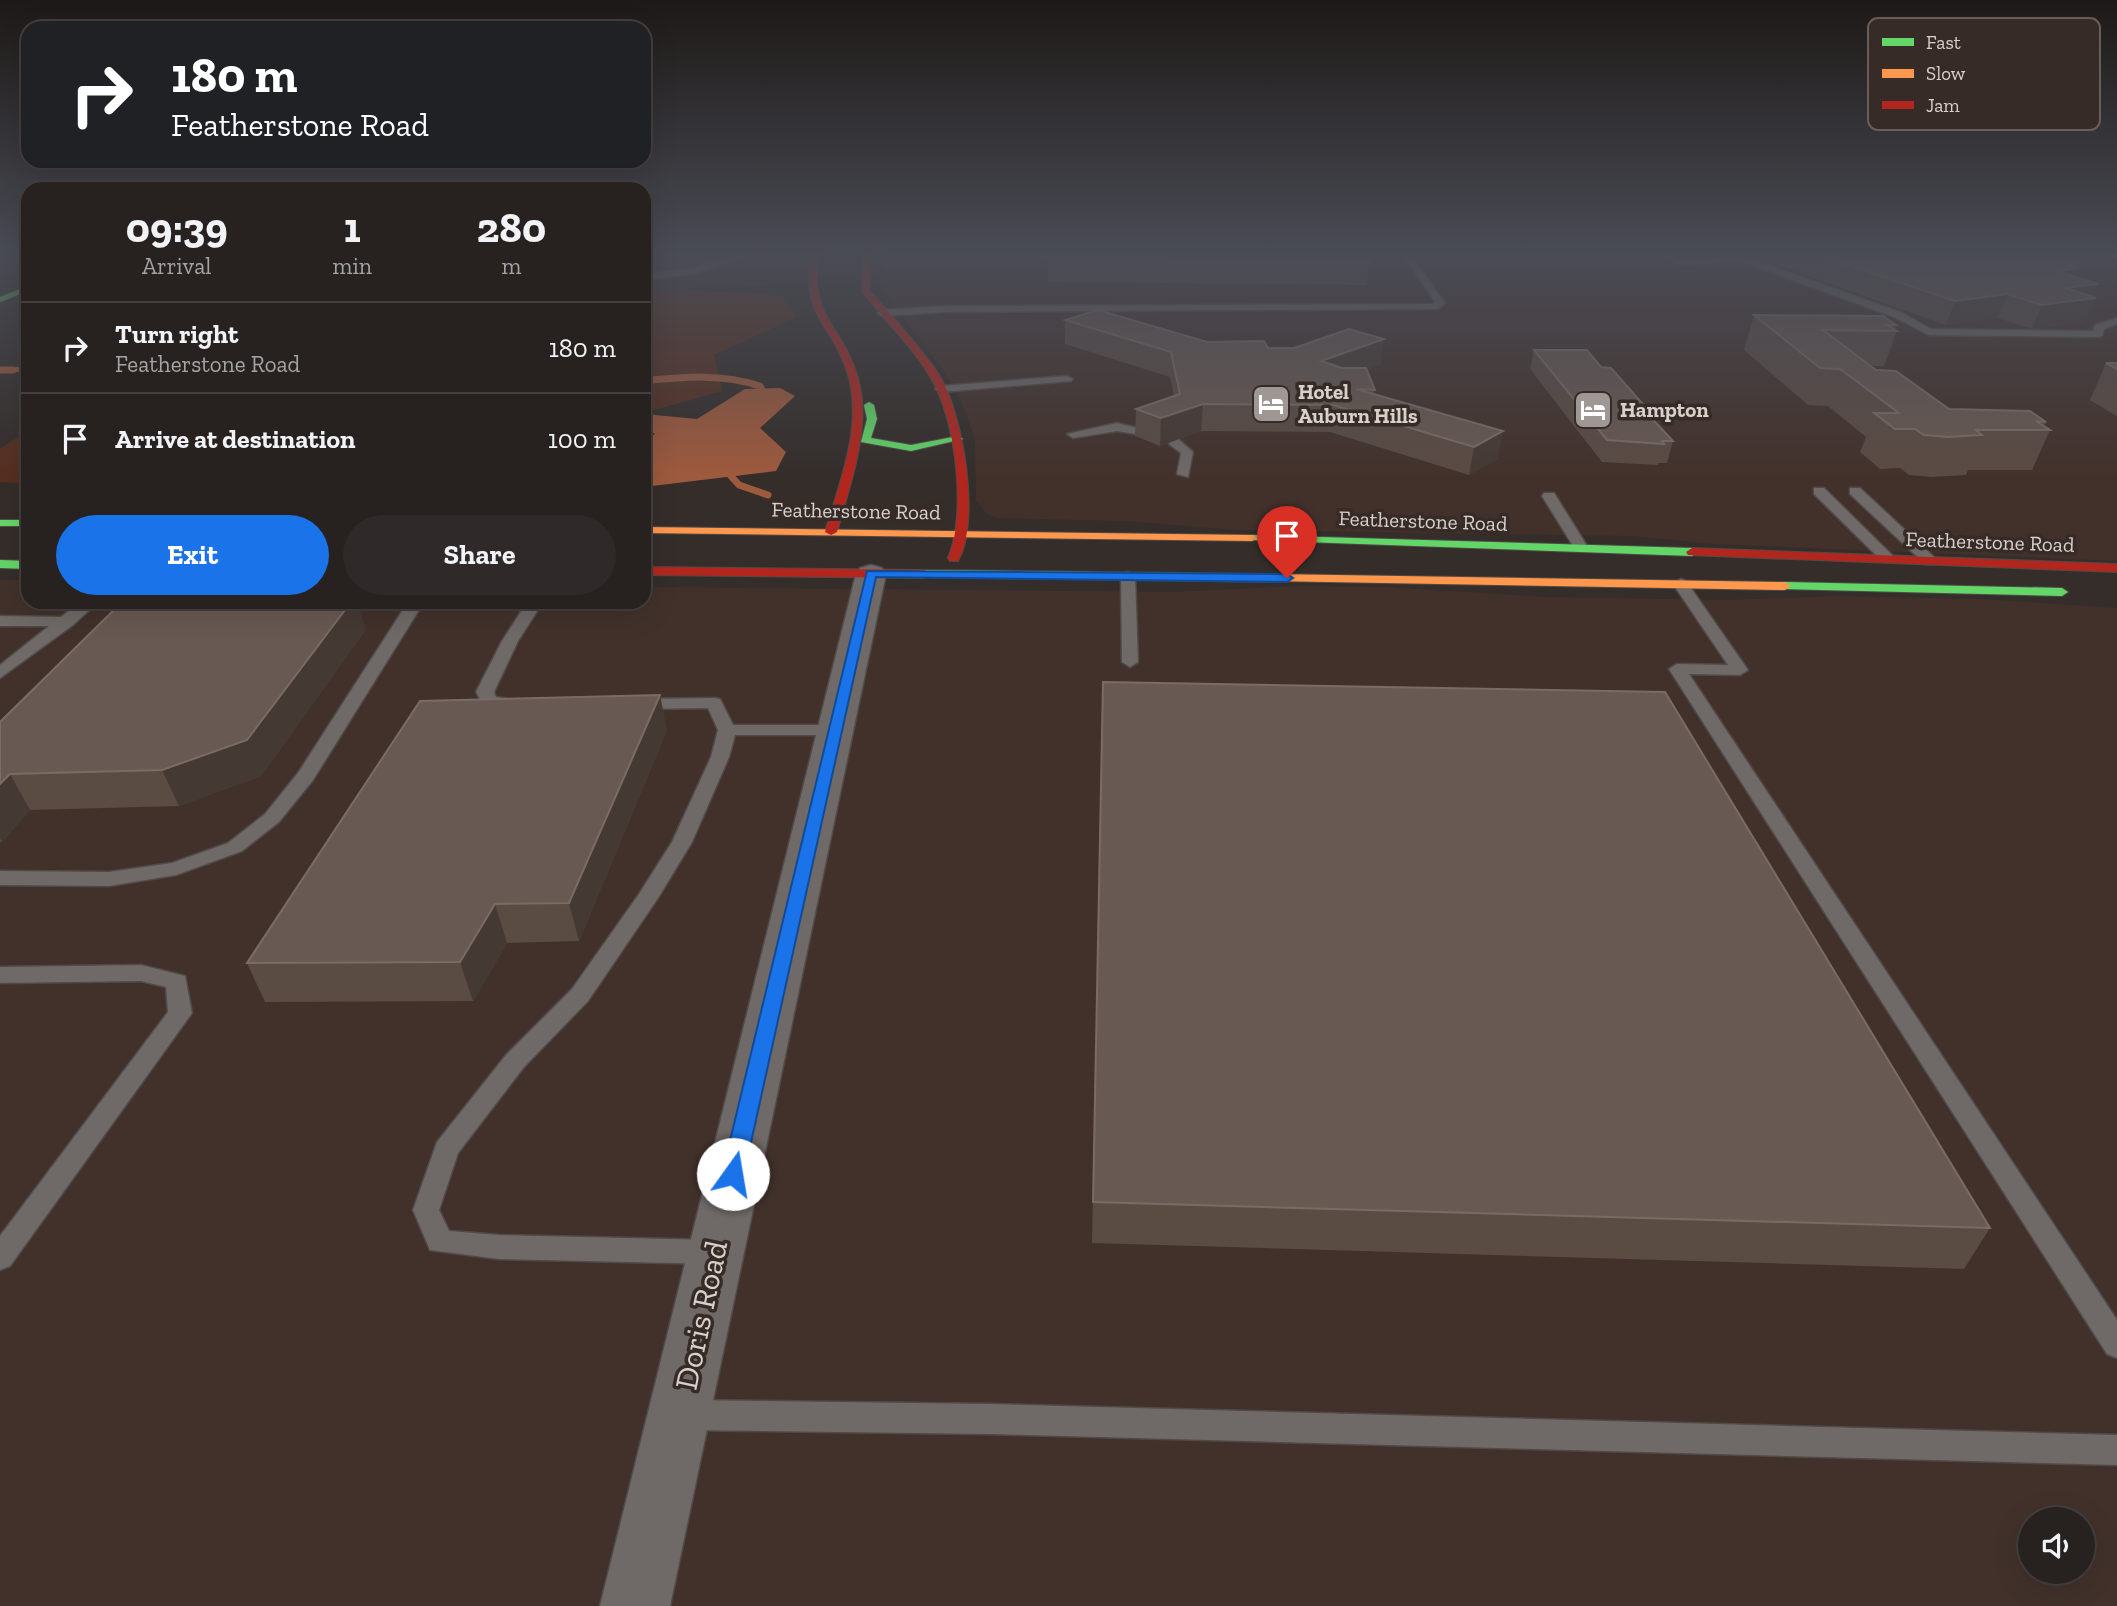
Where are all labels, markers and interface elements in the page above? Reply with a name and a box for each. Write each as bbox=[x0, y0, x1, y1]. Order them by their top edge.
legend bbox=[1868, 18, 2100, 130]
text: Fast bbox=[1926, 31, 1961, 54]
text: 180 m bbox=[171, 46, 298, 105]
icon: right bbox=[56, 49, 147, 140]
text: Slow bbox=[1926, 62, 1966, 85]
text: Jam bbox=[1926, 94, 1960, 117]
text: Featherstone Road bbox=[171, 106, 429, 144]
text: 09:39 bbox=[126, 202, 228, 253]
text: 1 bbox=[344, 202, 361, 253]
text: 280 bbox=[477, 202, 546, 253]
text: Arrival bbox=[142, 252, 211, 280]
text: min bbox=[333, 252, 372, 280]
text: m bbox=[502, 252, 521, 280]
text: Turn right bbox=[115, 318, 238, 350]
icon: right bbox=[56, 329, 94, 367]
text: 180 m bbox=[549, 332, 616, 364]
text: Featherstone Road bbox=[115, 350, 300, 378]
place label: Hotel Auburn Hills bbox=[1298, 379, 1418, 428]
hotel icon: Hotel Auburn Hills bbox=[1250, 383, 1292, 425]
hotel icon: Hampton bbox=[1572, 389, 1614, 431]
place label: Hampton bbox=[1620, 397, 1709, 422]
icon: arrive bbox=[56, 420, 94, 458]
text: Arrive at destination bbox=[115, 423, 355, 455]
text: 100 m bbox=[548, 423, 616, 455]
street label: Featherstone Road bbox=[771, 497, 941, 524]
street label: Featherstone Road bbox=[1338, 505, 1508, 536]
pin bbox=[1257, 506, 1317, 578]
button: Exit bbox=[56, 515, 329, 595]
button: Share bbox=[343, 515, 616, 595]
icon: arrive bbox=[1268, 517, 1306, 555]
street label: Featherstone Road bbox=[1905, 526, 2075, 557]
position arrow bbox=[696, 1137, 770, 1211]
street label: Doris Road bbox=[667, 1237, 735, 1393]
map controls bbox=[2018, 1507, 2095, 1584]
button: sound bbox=[2018, 1507, 2095, 1584]

